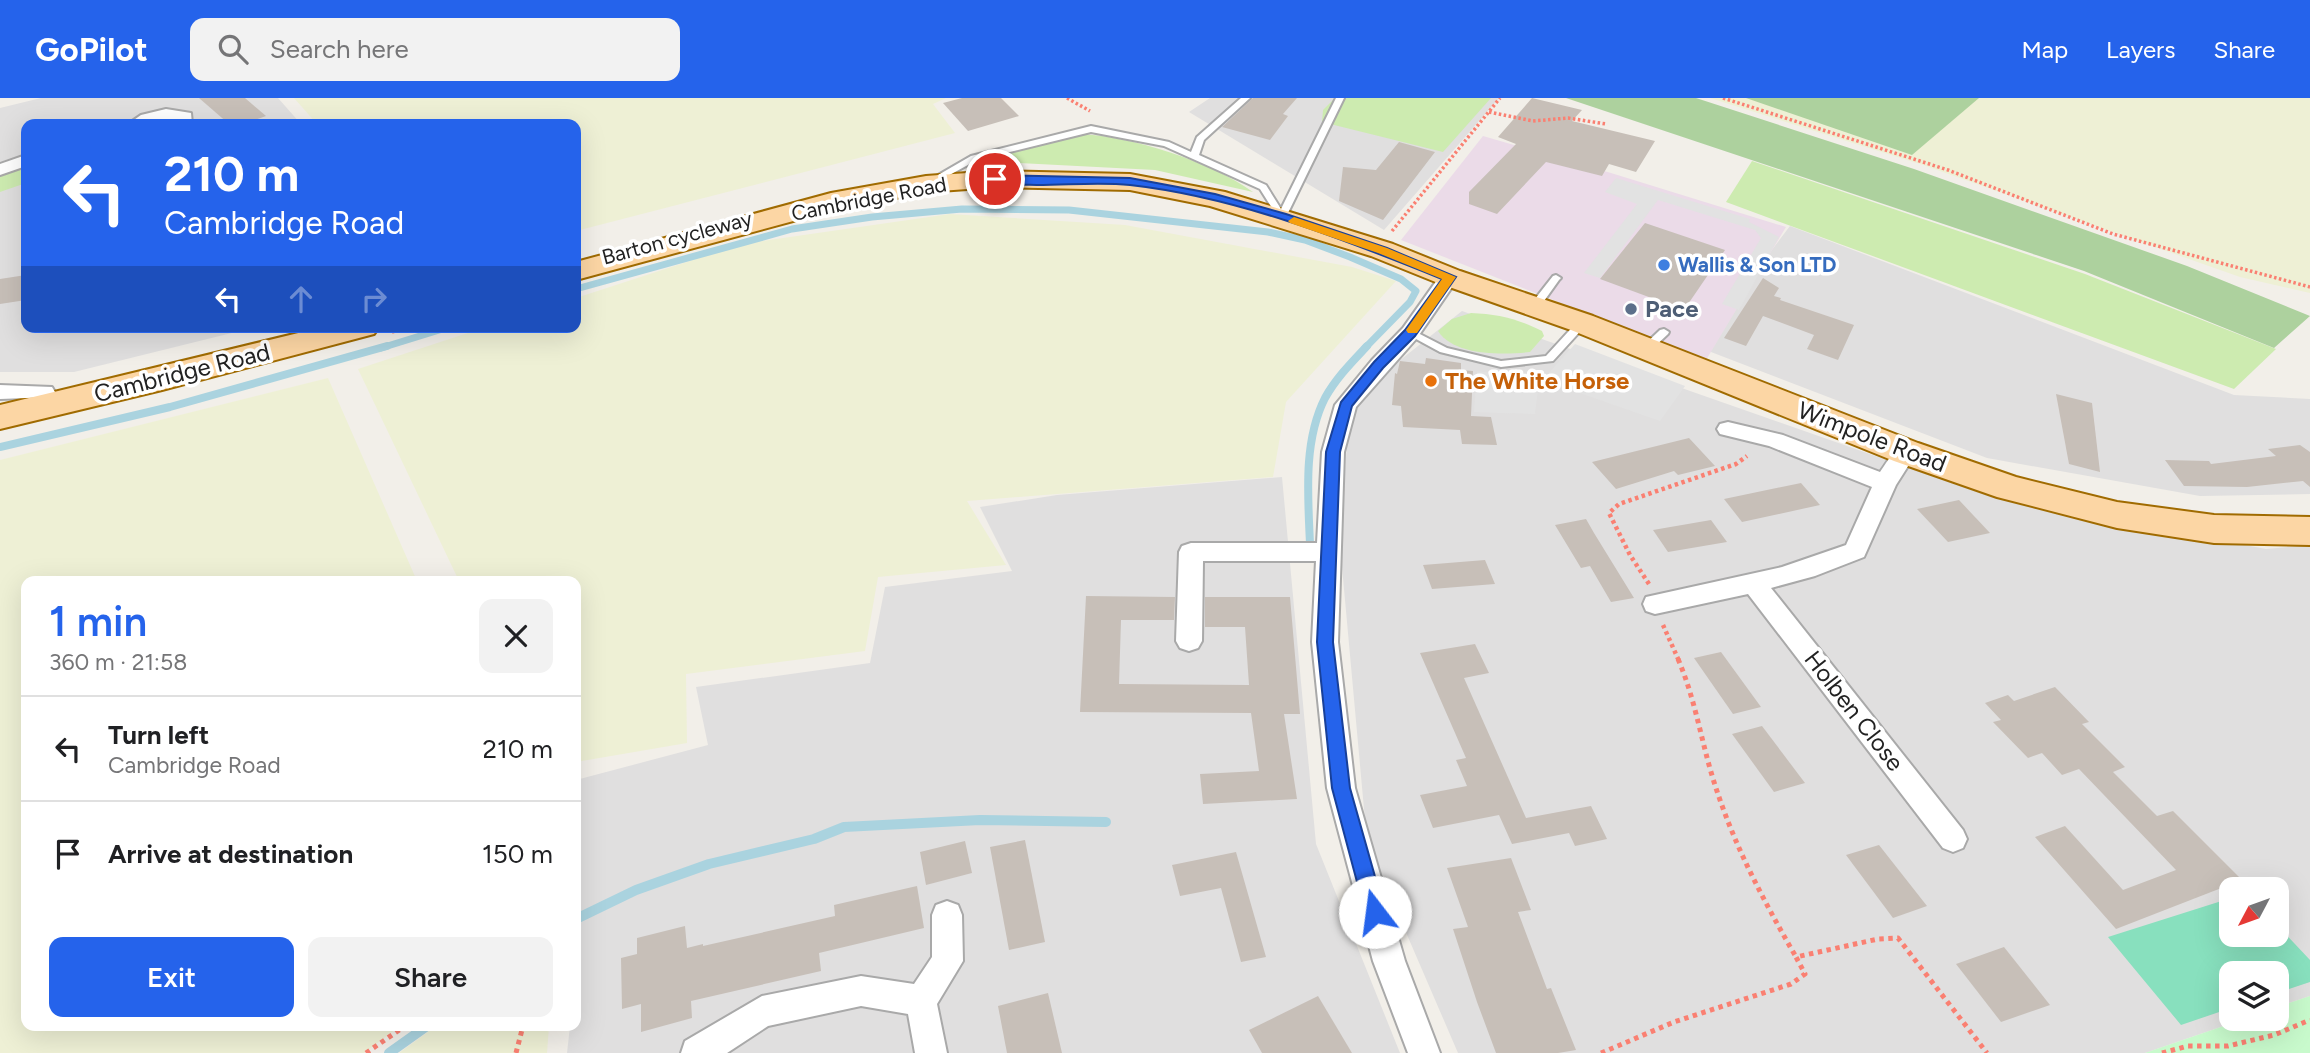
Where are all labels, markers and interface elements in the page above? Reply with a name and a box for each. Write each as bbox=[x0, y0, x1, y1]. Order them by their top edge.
search box bbox=[190, 18, 680, 81]
text: GoPilot bbox=[35, 30, 148, 69]
icon: search bbox=[214, 30, 252, 68]
text: Search here bbox=[270, 33, 409, 65]
text: Map bbox=[2021, 35, 2068, 64]
text: Layers bbox=[2106, 35, 2175, 64]
text: Share bbox=[2213, 35, 2275, 64]
text: 210 m bbox=[164, 144, 299, 203]
icon: left bbox=[49, 147, 140, 238]
pin bbox=[965, 149, 1025, 209]
icon: arrive bbox=[976, 160, 1014, 198]
street label: Cambridge Road bbox=[789, 171, 949, 226]
text: Cambridge Road bbox=[164, 204, 404, 242]
street label: Barton cycleway bbox=[599, 205, 755, 270]
place label: Wallis & Son LTD bbox=[1678, 252, 1836, 277]
marker: Wallis & Son LTD bbox=[1656, 257, 1672, 273]
icon: left bbox=[209, 280, 247, 318]
icon: ahead bbox=[282, 280, 320, 318]
icon: right bbox=[355, 280, 393, 318]
place label: Pace bbox=[1645, 294, 1698, 323]
marker: Pace bbox=[1623, 301, 1639, 317]
street label: Cambridge Road bbox=[91, 337, 273, 408]
place label: The White Horse bbox=[1445, 366, 1629, 395]
marker: The White Horse bbox=[1423, 373, 1439, 389]
street label: Wimpole Road bbox=[1794, 395, 1951, 478]
text: 1 min bbox=[49, 596, 147, 647]
button: close bbox=[479, 599, 553, 673]
street label: Holben Close bbox=[1798, 645, 1910, 777]
text: 360 m · 21:58 bbox=[49, 648, 187, 676]
text: Turn left bbox=[108, 719, 209, 751]
icon: left bbox=[49, 730, 87, 768]
text: 210 m bbox=[483, 733, 553, 765]
text: Cambridge Road bbox=[108, 751, 281, 779]
icon: arrive bbox=[49, 835, 87, 873]
text: Arrive at destination bbox=[108, 838, 353, 870]
text: 150 m bbox=[482, 838, 553, 870]
position arrow bbox=[1338, 875, 1412, 949]
north arrow bbox=[2219, 877, 2289, 947]
map controls bbox=[2219, 877, 2289, 1031]
button: Exit bbox=[49, 937, 294, 1017]
button: Share bbox=[308, 937, 553, 1017]
button: layers bbox=[2219, 961, 2289, 1031]

